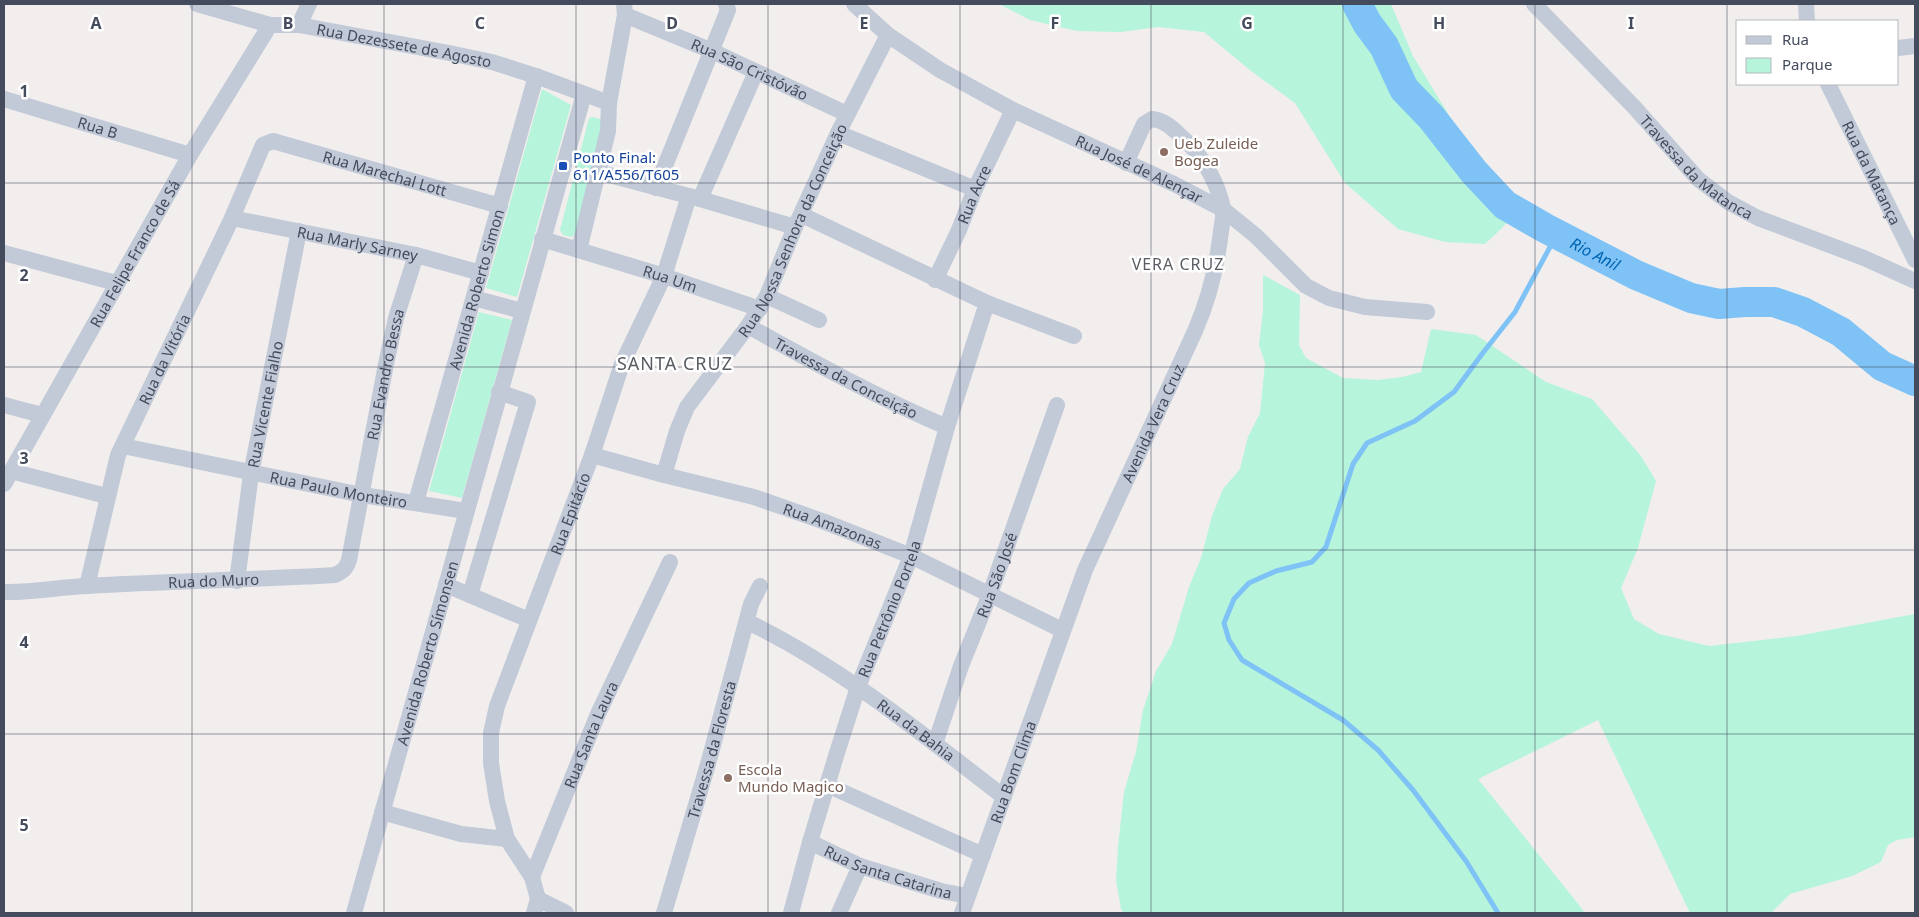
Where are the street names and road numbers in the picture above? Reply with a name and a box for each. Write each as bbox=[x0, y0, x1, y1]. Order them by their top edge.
street label: Rua Dezessete de Agosto bbox=[315, 19, 493, 72]
street label: Rua São Cristóvão bbox=[688, 34, 812, 105]
street label: Travessa da Matanca bbox=[1636, 111, 1756, 223]
street label: Rua B bbox=[75, 112, 120, 143]
street label: Rua da Matança bbox=[1838, 118, 1906, 228]
street label: Rua Nossa Senhora da Conceição bbox=[733, 120, 851, 341]
street label: Rua José de Alençar bbox=[1072, 130, 1206, 207]
street label: Rua Marechal Lott bbox=[321, 146, 450, 200]
street label: Rua Acre bbox=[952, 162, 995, 227]
street label: Rua Felipe Franco de Sá bbox=[85, 176, 184, 331]
street label: Avenida Roberto Simon bbox=[444, 207, 508, 372]
street label: Rua Marly Sarney bbox=[295, 221, 420, 265]
street label: Rua Um bbox=[641, 260, 700, 297]
street label: Rua Evandro Bessa bbox=[362, 306, 408, 442]
street label: Rua da Vitória bbox=[134, 310, 194, 408]
street label: Travessa da Conceição bbox=[771, 333, 921, 423]
street label: Rua Vicente Fialho bbox=[242, 339, 287, 469]
street label: Avenida Vera Cruz bbox=[1117, 361, 1188, 485]
street label: Rua Paulo Monteiro bbox=[268, 466, 409, 512]
street label: Rua Epitácio bbox=[545, 470, 594, 558]
street label: Rua Amazonas bbox=[780, 498, 885, 553]
street label: Rua São José bbox=[972, 530, 1021, 621]
street label: Rua Petrônio Portela bbox=[853, 538, 925, 680]
street label: Avenida Roberto Símonsen bbox=[392, 559, 462, 748]
street label: Rua do Muro bbox=[168, 569, 259, 592]
street label: Rua Santa Laura bbox=[559, 678, 622, 791]
street label: Travessa da Floresta bbox=[682, 678, 740, 821]
street label: Rua da Bahia bbox=[873, 694, 959, 765]
street label: Rua Bom Clima bbox=[985, 718, 1040, 826]
street label: Rua Santa Catarina bbox=[821, 840, 954, 903]

